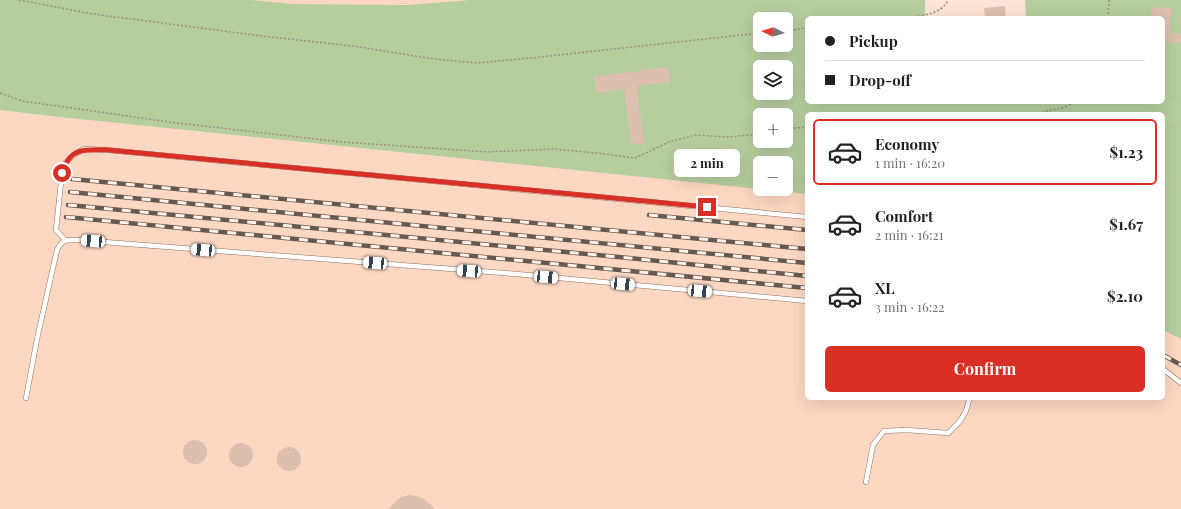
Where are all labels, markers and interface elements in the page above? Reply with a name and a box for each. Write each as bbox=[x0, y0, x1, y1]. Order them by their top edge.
north arrow bbox=[753, 12, 793, 52]
map controls bbox=[753, 12, 793, 196]
text: Pickup bbox=[849, 31, 898, 51]
button: layers bbox=[753, 60, 793, 100]
text: Drop-off bbox=[849, 70, 911, 90]
button: + bbox=[753, 108, 793, 148]
icon: car bbox=[827, 134, 863, 170]
text: Economy bbox=[875, 134, 939, 154]
text: $1.23 bbox=[1109, 142, 1143, 162]
callout: 2 min bbox=[674, 149, 740, 177]
text: 2 min bbox=[690, 154, 724, 171]
text: 1 min · 16:20 bbox=[875, 154, 945, 171]
button: − bbox=[753, 156, 793, 196]
route start bbox=[53, 164, 71, 182]
route end bbox=[698, 198, 716, 216]
icon: car bbox=[827, 206, 863, 242]
text: Comfort bbox=[875, 206, 933, 226]
text: $1.67 bbox=[1109, 214, 1143, 234]
text: 2 min · 16:21 bbox=[875, 226, 944, 243]
car bbox=[81, 234, 105, 248]
car bbox=[191, 243, 215, 257]
car bbox=[363, 256, 387, 270]
car bbox=[457, 264, 481, 278]
car bbox=[534, 270, 558, 284]
car bbox=[611, 277, 635, 291]
icon: car bbox=[827, 278, 863, 314]
text: XL bbox=[875, 278, 895, 298]
car bbox=[688, 284, 712, 298]
text: $2.10 bbox=[1107, 286, 1143, 306]
text: 3 min · 16:22 bbox=[875, 298, 945, 315]
button: Confirm bbox=[825, 346, 1145, 392]

